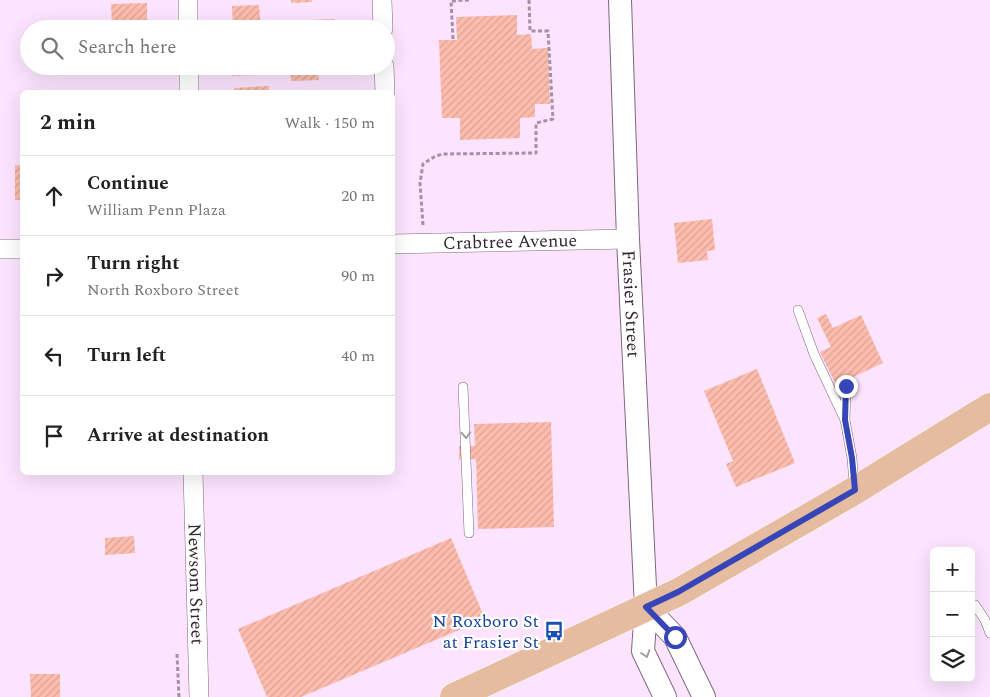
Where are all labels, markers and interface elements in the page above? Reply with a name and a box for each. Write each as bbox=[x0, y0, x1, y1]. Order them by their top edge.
search box bbox=[20, 20, 395, 75]
text: Search here bbox=[78, 33, 177, 62]
icon: search bbox=[38, 34, 66, 62]
text: 2 min bbox=[40, 107, 96, 139]
text: Walk · 150 m bbox=[284, 111, 375, 135]
text: Continue bbox=[87, 169, 169, 198]
icon: ahead bbox=[40, 182, 68, 210]
text: 20 m bbox=[341, 184, 375, 208]
text: William Penn Plaza bbox=[87, 198, 226, 222]
street label: Crabtree Avenue bbox=[443, 227, 577, 256]
text: Turn right bbox=[87, 249, 180, 278]
street label: Frasier Street bbox=[615, 249, 647, 358]
icon: right bbox=[40, 262, 68, 290]
text: 90 m bbox=[341, 264, 375, 288]
text: North Roxboro Street bbox=[87, 278, 239, 302]
text: Turn left bbox=[87, 341, 166, 370]
icon: left bbox=[40, 342, 68, 370]
text: 40 m bbox=[341, 344, 375, 368]
route end bbox=[835, 375, 858, 398]
text: Arrive at destination bbox=[87, 421, 269, 450]
icon: arrive bbox=[40, 422, 68, 450]
one-way arrow bbox=[460, 432, 471, 440]
street label: Newsom Street bbox=[181, 523, 211, 645]
map controls bbox=[930, 547, 975, 682]
button: + bbox=[930, 547, 975, 592]
button: − bbox=[930, 592, 975, 637]
place label: N Roxboro St at Frasier St bbox=[433, 608, 539, 656]
bus stop icon: N Roxboro St at Frasier St bbox=[543, 620, 565, 642]
route start bbox=[664, 626, 687, 649]
button: layers bbox=[930, 637, 975, 682]
one-way arrow bbox=[640, 649, 650, 658]

